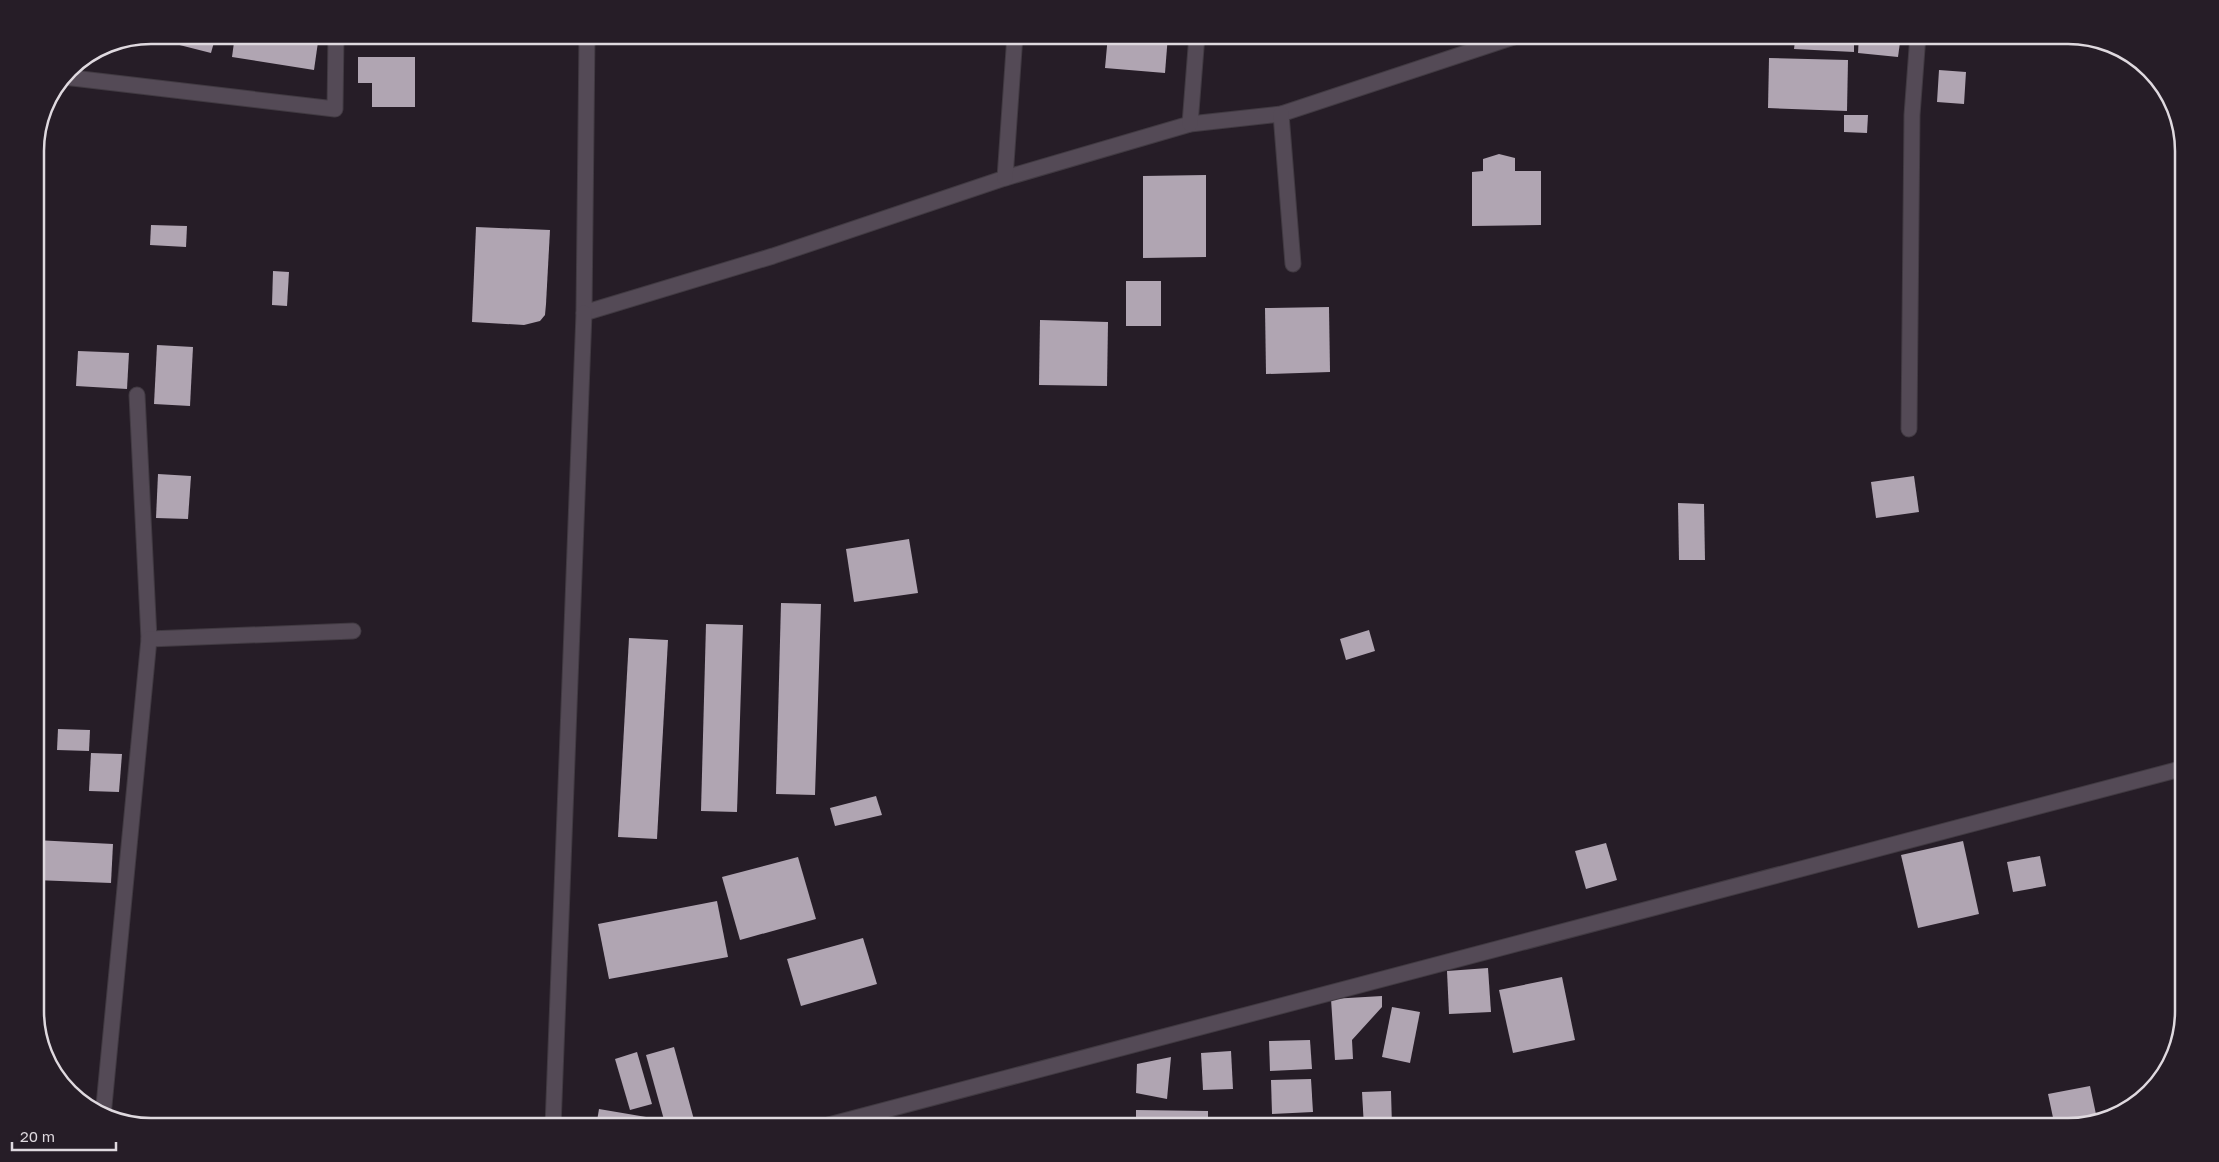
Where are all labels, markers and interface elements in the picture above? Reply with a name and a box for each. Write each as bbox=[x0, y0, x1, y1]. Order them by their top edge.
scale bar bbox=[12, 1120, 116, 1152]
text: 20 m bbox=[20, 1127, 55, 1145]

